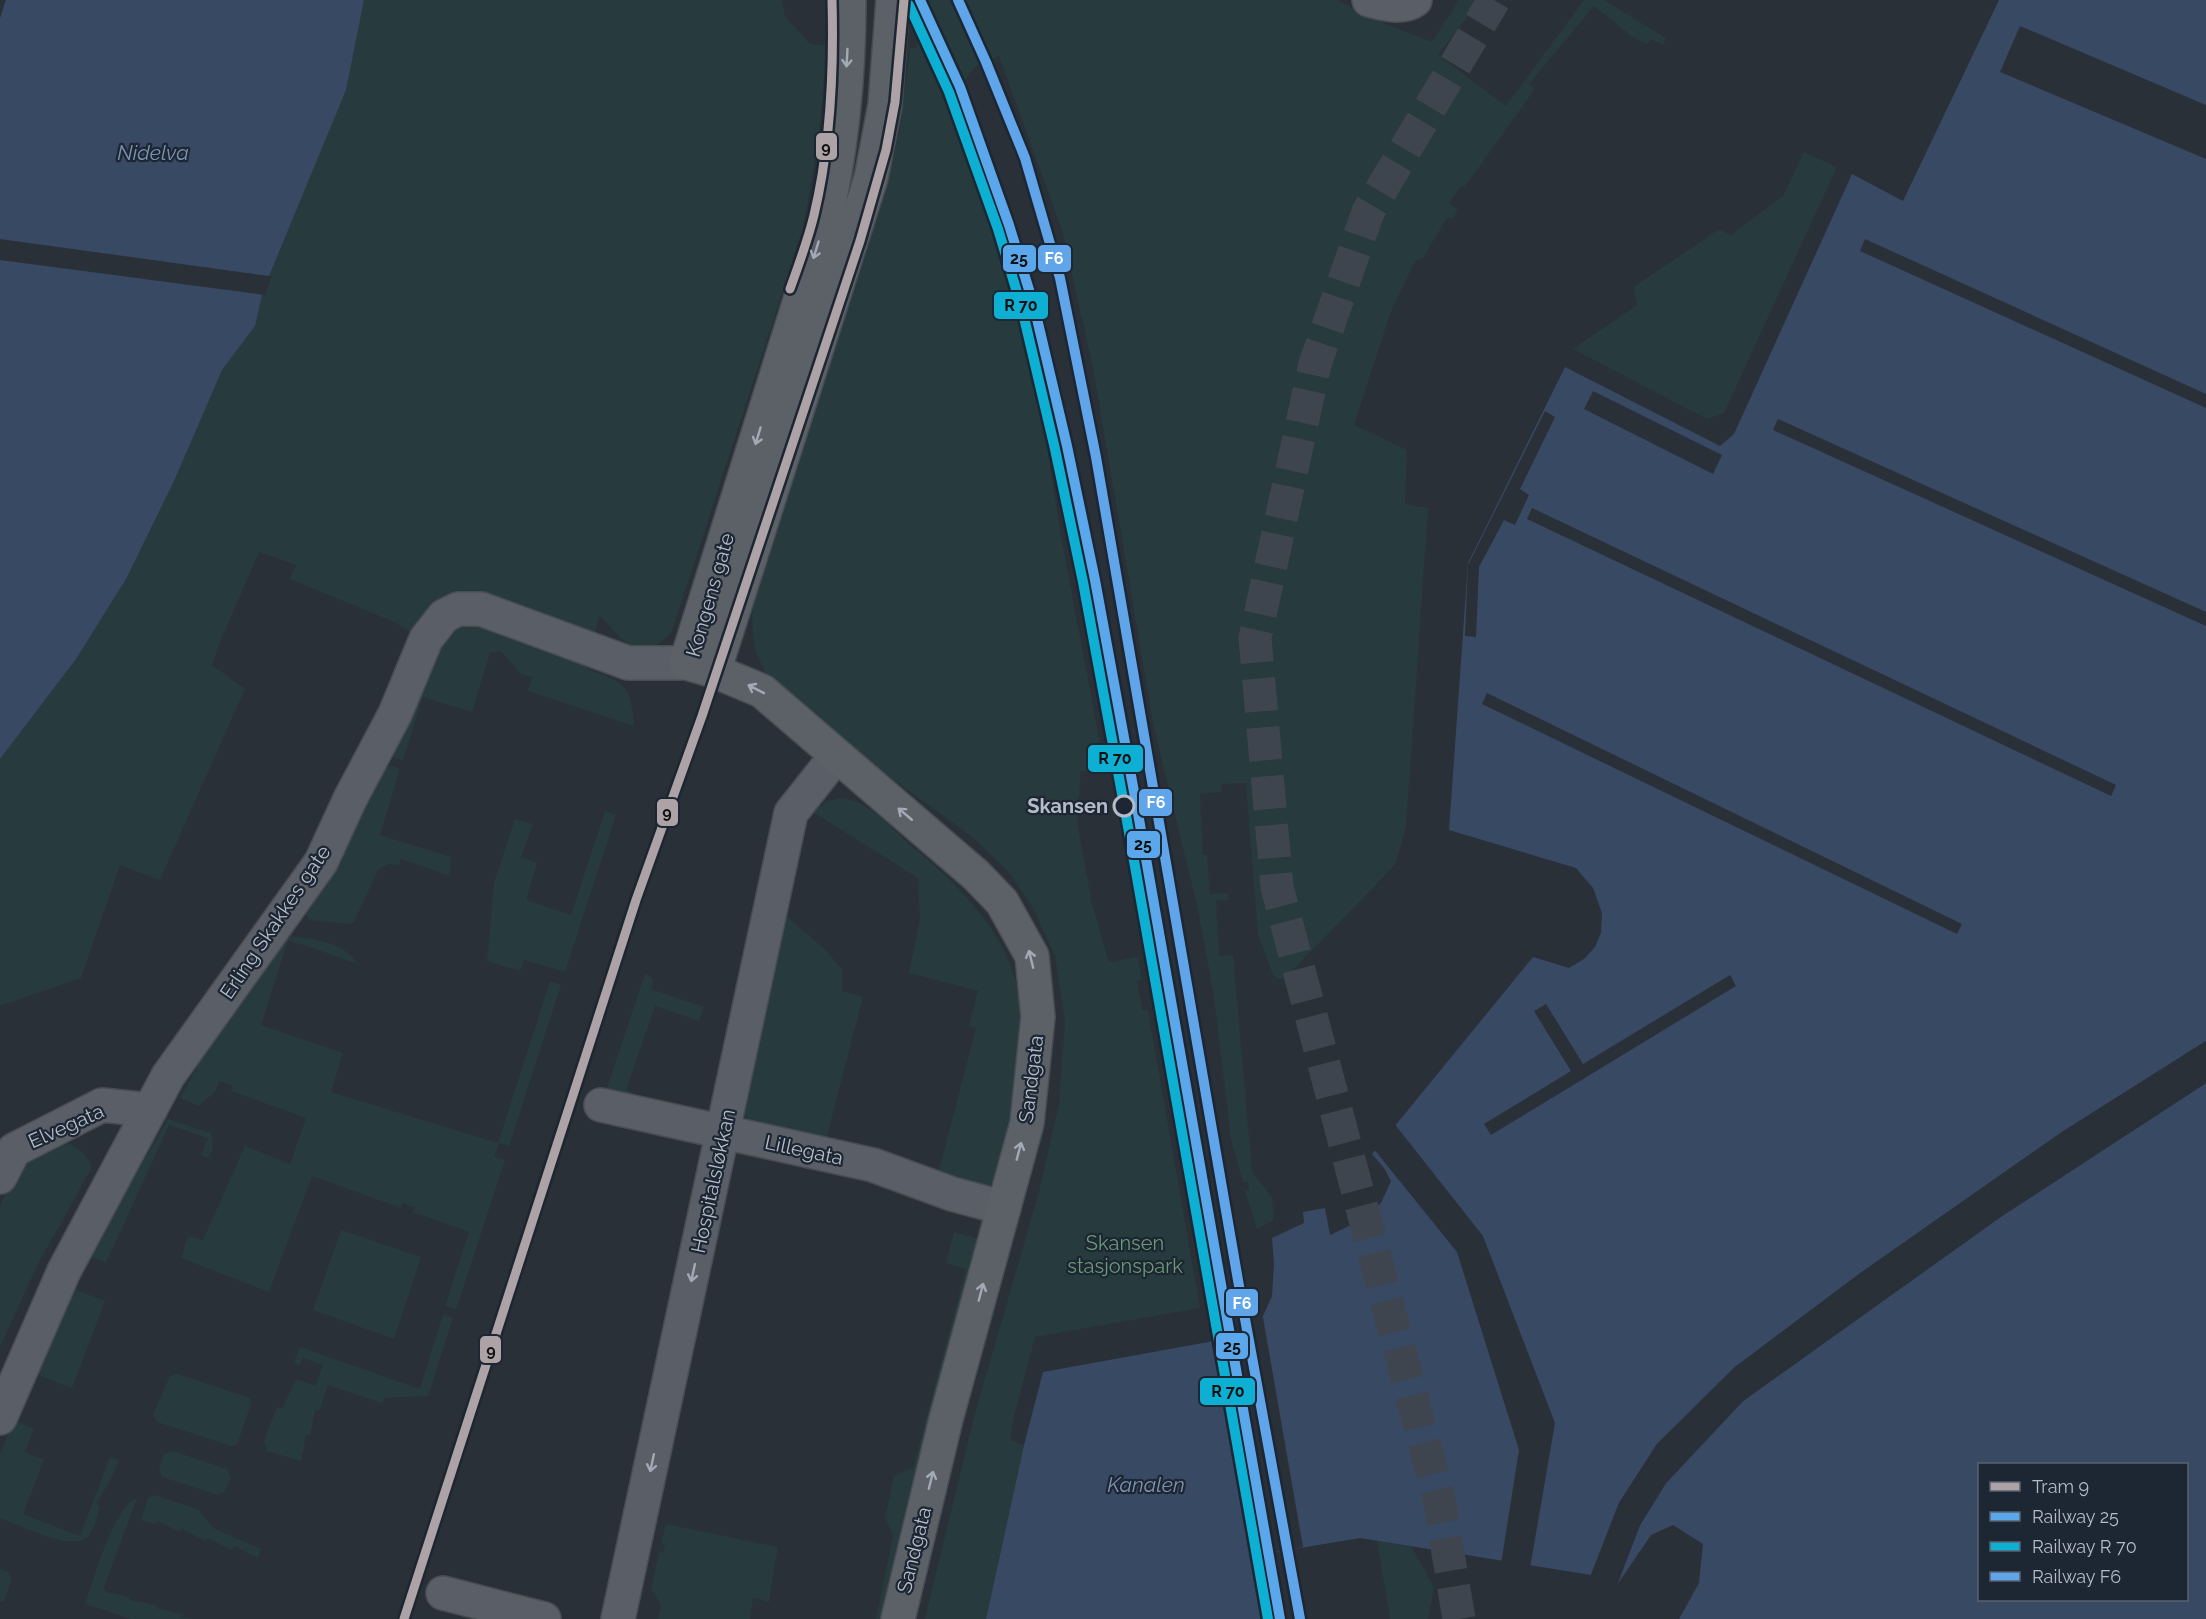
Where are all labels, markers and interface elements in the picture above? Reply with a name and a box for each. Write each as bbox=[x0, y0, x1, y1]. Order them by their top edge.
one-way arrow bbox=[842, 48, 853, 68]
line badge: 9 bbox=[815, 132, 838, 161]
text: 9 bbox=[821, 138, 831, 157]
water label: Nidelva bbox=[117, 140, 189, 165]
one-way arrow bbox=[810, 240, 821, 259]
line badge: 25 bbox=[1002, 244, 1037, 273]
line badge: F6 bbox=[1037, 244, 1072, 273]
text: 25 bbox=[1010, 249, 1028, 268]
text: F6 bbox=[1045, 249, 1064, 268]
line badge: R 70 bbox=[993, 291, 1049, 320]
text: R 70 bbox=[1004, 296, 1038, 315]
one-way arrow bbox=[752, 426, 763, 445]
street label: Kongens gate bbox=[681, 530, 739, 660]
one-way arrow bbox=[747, 683, 765, 695]
line badge: R 70 bbox=[1087, 744, 1144, 773]
text: R 70 bbox=[1098, 749, 1132, 768]
line badge: F6 bbox=[1138, 788, 1173, 817]
text: F6 bbox=[1147, 793, 1166, 812]
place label: Skansen bbox=[1027, 794, 1108, 818]
marker: Skansen bbox=[1113, 795, 1135, 817]
line badge: 9 bbox=[656, 798, 679, 827]
text: 9 bbox=[662, 803, 672, 822]
one-way arrow bbox=[897, 808, 913, 821]
line badge: 25 bbox=[1126, 830, 1161, 859]
text: 25 bbox=[1134, 835, 1152, 854]
street label: Erling Skakkes gate bbox=[215, 840, 335, 1003]
one-way arrow bbox=[1024, 950, 1036, 969]
street label: Sandgata bbox=[1014, 1034, 1048, 1124]
street label: Elvegata bbox=[25, 1099, 107, 1153]
street label: Hospitalsløkkan bbox=[686, 1107, 740, 1255]
street label: Lillegata bbox=[763, 1130, 845, 1170]
one-way arrow bbox=[1014, 1142, 1026, 1161]
park label: Skansen stasjonspark bbox=[1067, 1231, 1183, 1278]
one-way arrow bbox=[687, 1263, 699, 1282]
one-way arrow bbox=[975, 1283, 987, 1302]
line badge: F6 bbox=[1225, 1288, 1259, 1317]
text: F6 bbox=[1233, 1294, 1252, 1313]
line badge: 25 bbox=[1215, 1332, 1249, 1360]
line badge: 9 bbox=[479, 1335, 502, 1364]
text: 25 bbox=[1223, 1337, 1241, 1356]
text: 9 bbox=[486, 1341, 496, 1360]
line badge: R 70 bbox=[1199, 1377, 1256, 1406]
text: R 70 bbox=[1211, 1382, 1245, 1401]
one-way arrow bbox=[646, 1453, 657, 1472]
legend bbox=[1978, 1463, 2188, 1601]
one-way arrow bbox=[926, 1471, 937, 1491]
water label: Kanalen bbox=[1107, 1472, 1185, 1497]
text: Tram 9 bbox=[2032, 1476, 2089, 1497]
street label: Sandgata bbox=[892, 1504, 936, 1596]
text: Railway 25 bbox=[2032, 1506, 2119, 1527]
text: Railway R 70 bbox=[2032, 1536, 2137, 1557]
text: Railway F6 bbox=[2032, 1566, 2121, 1587]

